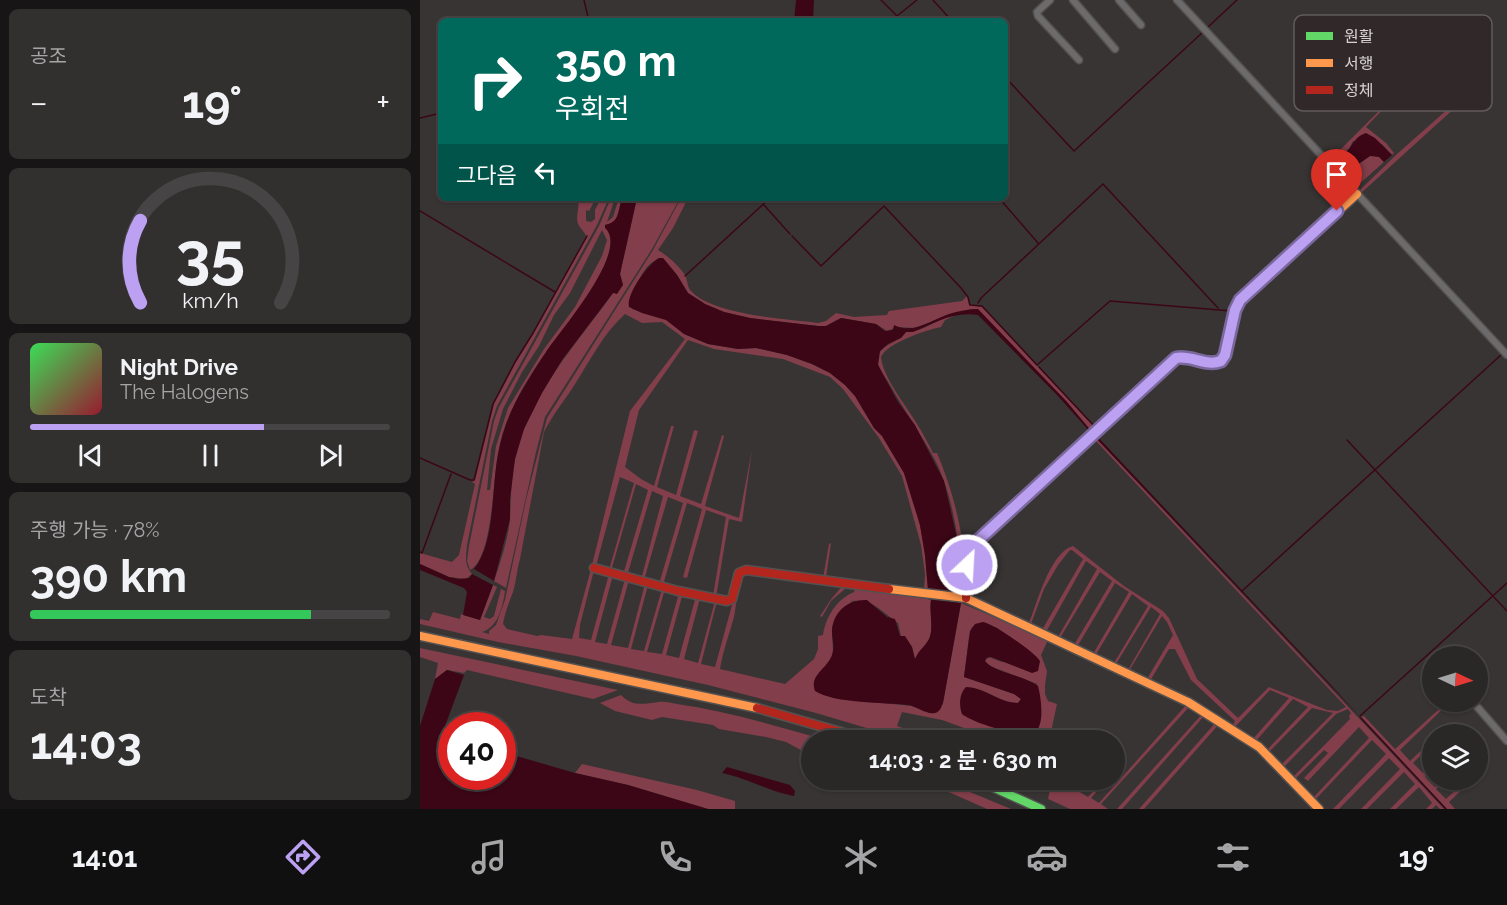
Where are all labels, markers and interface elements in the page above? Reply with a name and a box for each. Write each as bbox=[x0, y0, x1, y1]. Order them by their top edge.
legend bbox=[1294, 15, 1492, 111]
text: 원활 bbox=[1344, 27, 1374, 46]
text: 350 m bbox=[555, 37, 677, 86]
icon: right bbox=[456, 42, 534, 120]
text: 공조 bbox=[30, 44, 67, 68]
text: 서행 bbox=[1344, 54, 1373, 73]
text: 19° bbox=[182, 76, 242, 129]
text: 정체 bbox=[1344, 81, 1373, 100]
text: − bbox=[30, 83, 48, 122]
text: + bbox=[376, 83, 390, 122]
text: 우회전 bbox=[555, 93, 630, 124]
pin bbox=[1311, 149, 1362, 211]
icon: left bbox=[529, 156, 562, 189]
icon: arrive bbox=[1320, 158, 1353, 191]
text: 그다음 bbox=[456, 162, 517, 188]
text: 35 bbox=[175, 218, 245, 292]
text: km/h bbox=[182, 288, 238, 313]
text: Night Drive bbox=[120, 354, 238, 380]
text: The Halogens bbox=[120, 380, 249, 404]
icon: previous bbox=[74, 439, 107, 472]
icon: pause bbox=[194, 439, 227, 472]
icon: next bbox=[314, 439, 347, 472]
text: 주행 가능 · 78% bbox=[30, 518, 160, 542]
position arrow bbox=[935, 533, 999, 597]
text: 390 km bbox=[30, 550, 187, 603]
north arrow bbox=[1422, 646, 1488, 712]
map controls bbox=[1422, 646, 1488, 790]
text: 도착 bbox=[30, 685, 67, 709]
speed limit sign: 40 bbox=[438, 712, 516, 790]
text: 14:03 bbox=[30, 717, 142, 770]
button: layers bbox=[1422, 724, 1488, 790]
text: 14:03 · 2 분 · 630 m bbox=[869, 747, 1057, 773]
icon: directions bbox=[282, 836, 324, 878]
icon: music bbox=[468, 836, 510, 878]
icon: phone bbox=[654, 836, 696, 878]
icon: climate bbox=[840, 836, 882, 878]
icon: car bbox=[1026, 836, 1068, 878]
icon: filters bbox=[1212, 836, 1254, 878]
text: 14:01 bbox=[72, 842, 137, 873]
text: 19° bbox=[1399, 842, 1435, 873]

